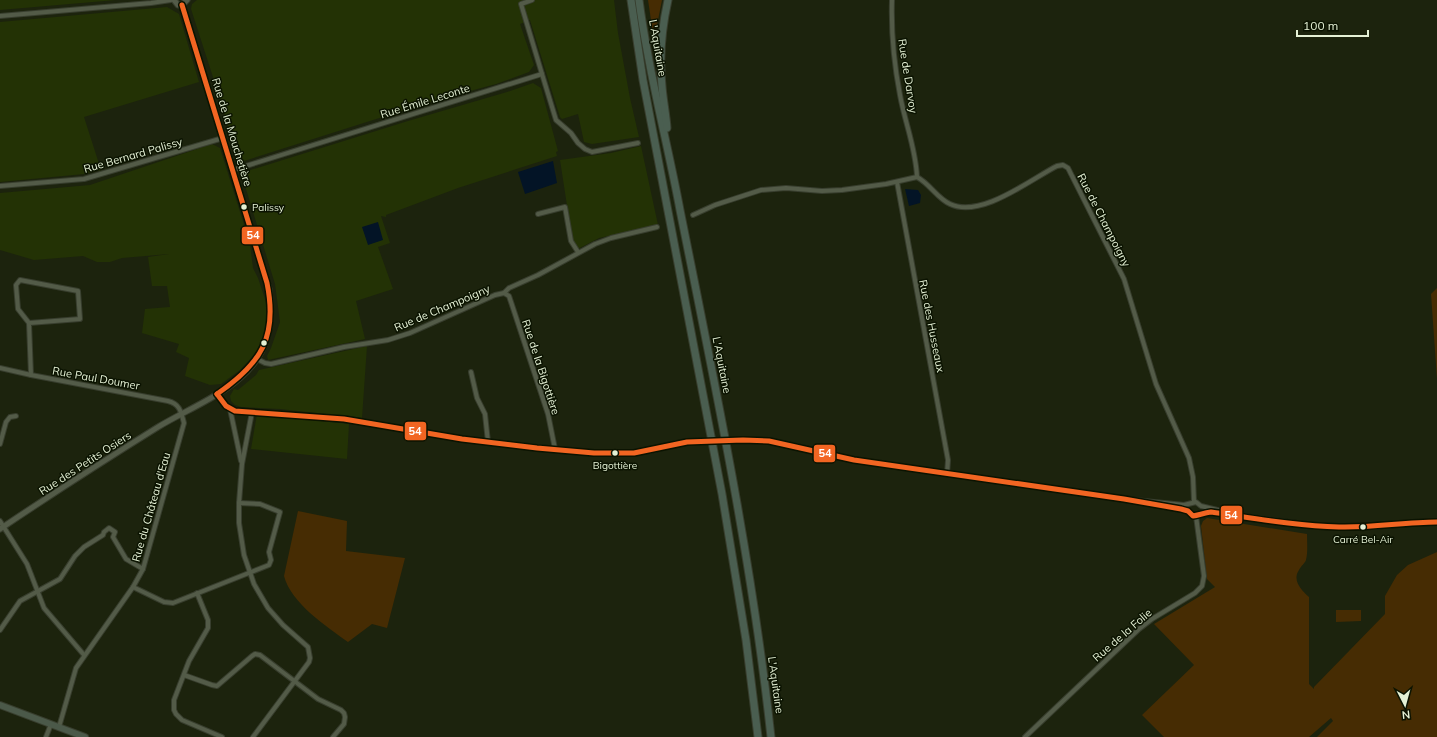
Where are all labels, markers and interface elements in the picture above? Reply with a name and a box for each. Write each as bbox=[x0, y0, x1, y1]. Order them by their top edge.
scale bar bbox=[1297, 12, 1368, 38]
street label: L'Aquitaine bbox=[646, 18, 670, 78]
text: 100 m bbox=[1303, 18, 1338, 33]
street label: Rue de Darvoy bbox=[895, 38, 921, 114]
street label: Rue de la Mouchetière bbox=[209, 76, 255, 188]
street label: Rue Émile Leconte bbox=[379, 81, 471, 121]
street label: Rue Bernard Palissy bbox=[82, 134, 184, 176]
street label: Rue de Champoigny bbox=[1074, 171, 1134, 269]
place label: Palissy bbox=[252, 201, 285, 214]
marker: Palissy bbox=[239, 202, 249, 212]
line badge: 54 bbox=[241, 226, 264, 245]
text: 54 bbox=[246, 228, 260, 242]
street label: Rue des Husseaux bbox=[916, 278, 948, 374]
street label: Rue de Champoigny bbox=[392, 281, 492, 335]
street label: Rue de la Bigottière bbox=[519, 318, 563, 416]
street label: L'Aquitaine bbox=[710, 335, 734, 395]
unlabelled marker bbox=[259, 338, 269, 348]
street label: Rue Paul Doumer bbox=[51, 363, 141, 393]
line badge: 54 bbox=[404, 421, 427, 441]
text: 54 bbox=[408, 424, 422, 438]
street label: Rue des Petits Osiers bbox=[36, 428, 134, 498]
line badge: 54 bbox=[813, 444, 836, 463]
text: 54 bbox=[818, 446, 832, 460]
marker: Bigottière bbox=[610, 448, 620, 458]
street label: Rue du Château d'Eau bbox=[129, 451, 173, 563]
place label: Bigottière bbox=[593, 459, 637, 472]
line badge: 54 bbox=[1220, 505, 1243, 525]
text: 54 bbox=[1224, 508, 1238, 522]
marker: Carré Bel-Air bbox=[1358, 522, 1368, 532]
place label: Carré Bel-Air bbox=[1333, 533, 1393, 546]
street label: Rue de la Folie bbox=[1090, 605, 1154, 665]
street label: L'Aquitaine bbox=[765, 656, 787, 714]
north arrow bbox=[1385, 685, 1425, 725]
text: N bbox=[1401, 708, 1411, 722]

